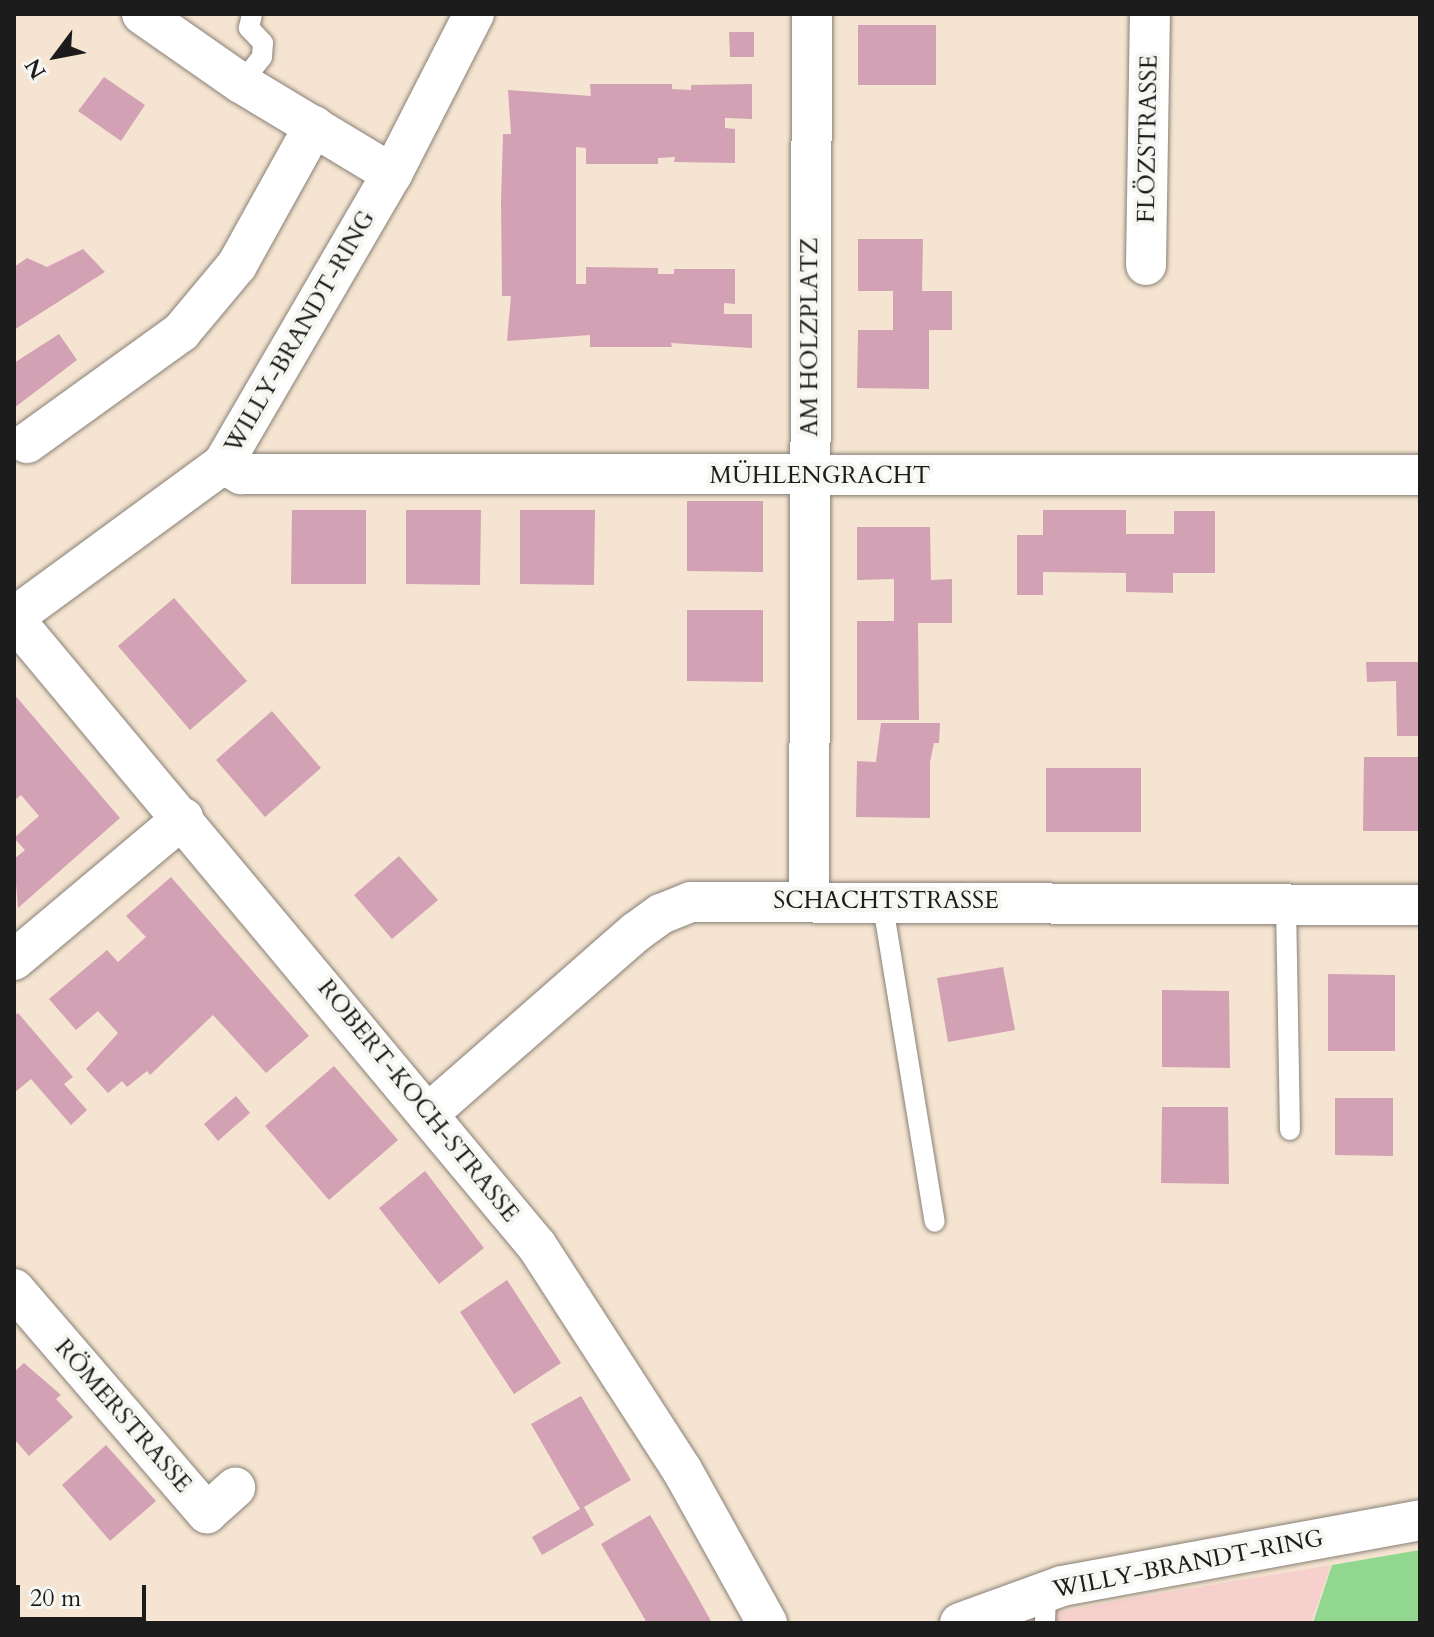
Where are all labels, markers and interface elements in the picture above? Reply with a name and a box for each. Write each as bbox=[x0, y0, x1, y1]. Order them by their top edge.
north arrow bbox=[16, 16, 96, 96]
text: N bbox=[18, 53, 53, 85]
street label: FLÖZSTRASSE bbox=[1132, 55, 1164, 223]
street label: WILLY-BRANDT-RING bbox=[219, 206, 381, 458]
street label: AM HOLZPLATZ bbox=[796, 237, 824, 437]
street label: MÜHLENGRACHT bbox=[710, 462, 930, 490]
street label: SCHACHTSTRASSE bbox=[773, 887, 999, 915]
street label: ROBERT-KOCH-STRASSE bbox=[311, 974, 525, 1228]
street label: RÖMERSTRASSE bbox=[49, 1333, 197, 1499]
street label: WILLY-BRANDT-RING bbox=[1050, 1524, 1326, 1604]
scale bar bbox=[20, 1569, 150, 1619]
text: 20 m bbox=[30, 1582, 81, 1615]

